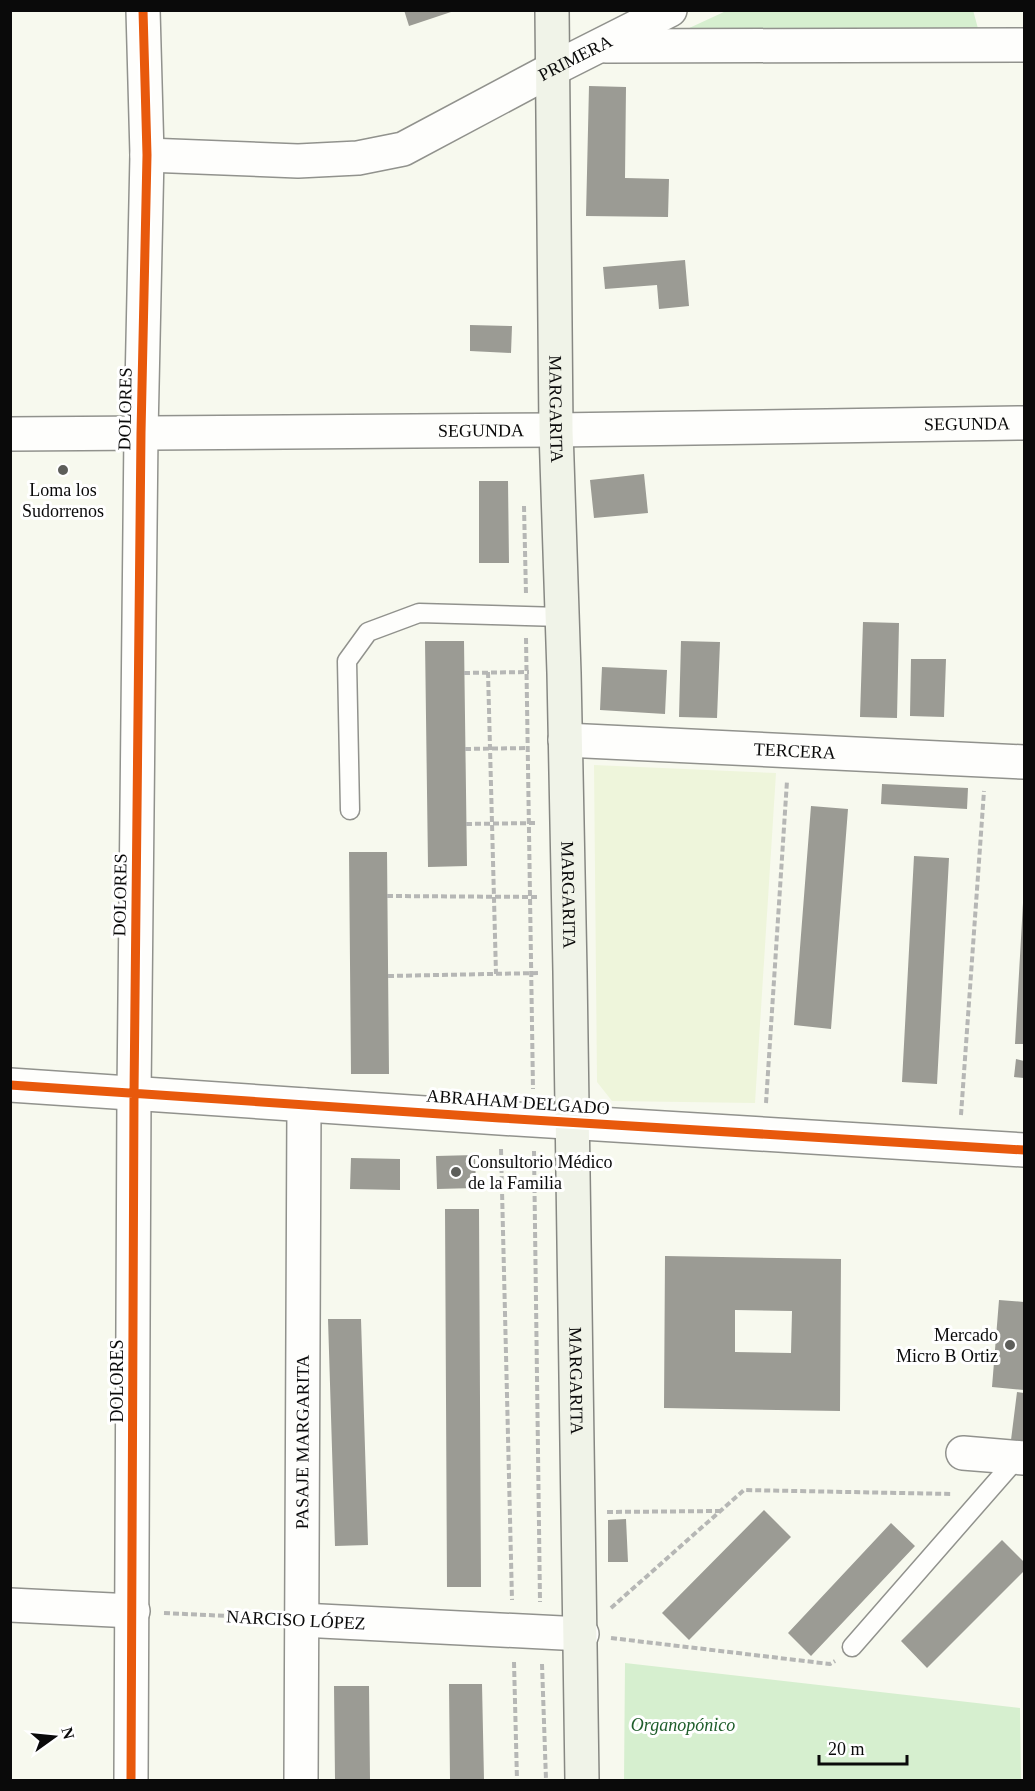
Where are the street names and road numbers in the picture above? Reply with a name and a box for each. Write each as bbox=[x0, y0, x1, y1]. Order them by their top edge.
street label: PRIMERA bbox=[535, 31, 615, 85]
street label: MARGARITA bbox=[545, 355, 567, 463]
street label: DOLORES bbox=[114, 367, 136, 451]
street label: SEGUNDA bbox=[924, 413, 1010, 434]
street label: SEGUNDA bbox=[438, 420, 524, 441]
street label: TERCERA bbox=[753, 739, 836, 763]
street label: MARGARITA bbox=[557, 841, 580, 949]
street label: DOLORES bbox=[109, 853, 131, 937]
street label: ABRAHAM DELGADO bbox=[426, 1086, 610, 1118]
street label: MARGARITA bbox=[565, 1327, 587, 1435]
street label: DOLORES bbox=[107, 1339, 127, 1423]
street label: PASAJE MARGARITA bbox=[292, 1355, 313, 1529]
street label: NARCISO LÓPEZ bbox=[226, 1605, 366, 1634]

